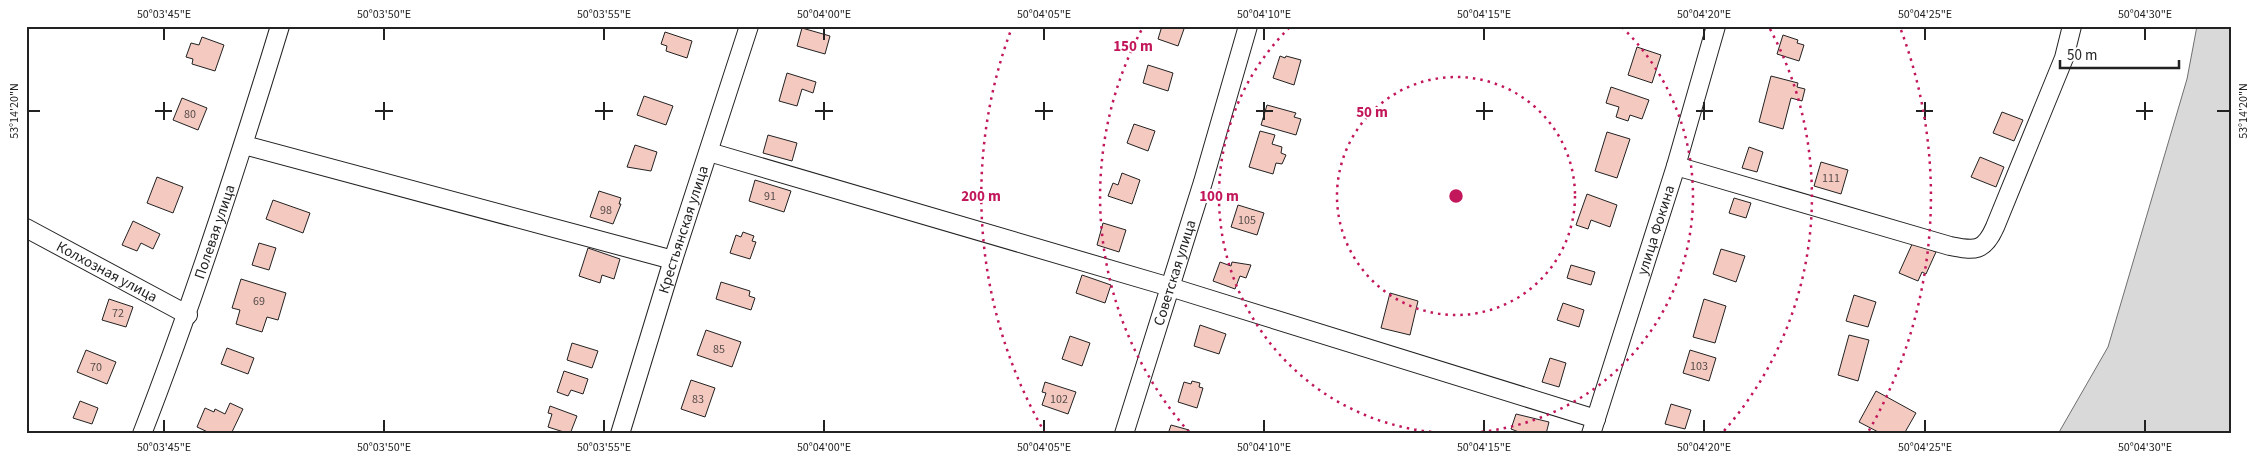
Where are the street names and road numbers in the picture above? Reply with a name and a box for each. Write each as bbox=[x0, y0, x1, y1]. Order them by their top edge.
street label: Крестьянская улица bbox=[653, 163, 713, 296]
street label: Полевая улица bbox=[189, 182, 240, 282]
street label: улица Фокина bbox=[1632, 182, 1680, 278]
street label: Советская улица bbox=[1148, 217, 1201, 328]
street label: Колхозная улица bbox=[53, 236, 161, 307]

